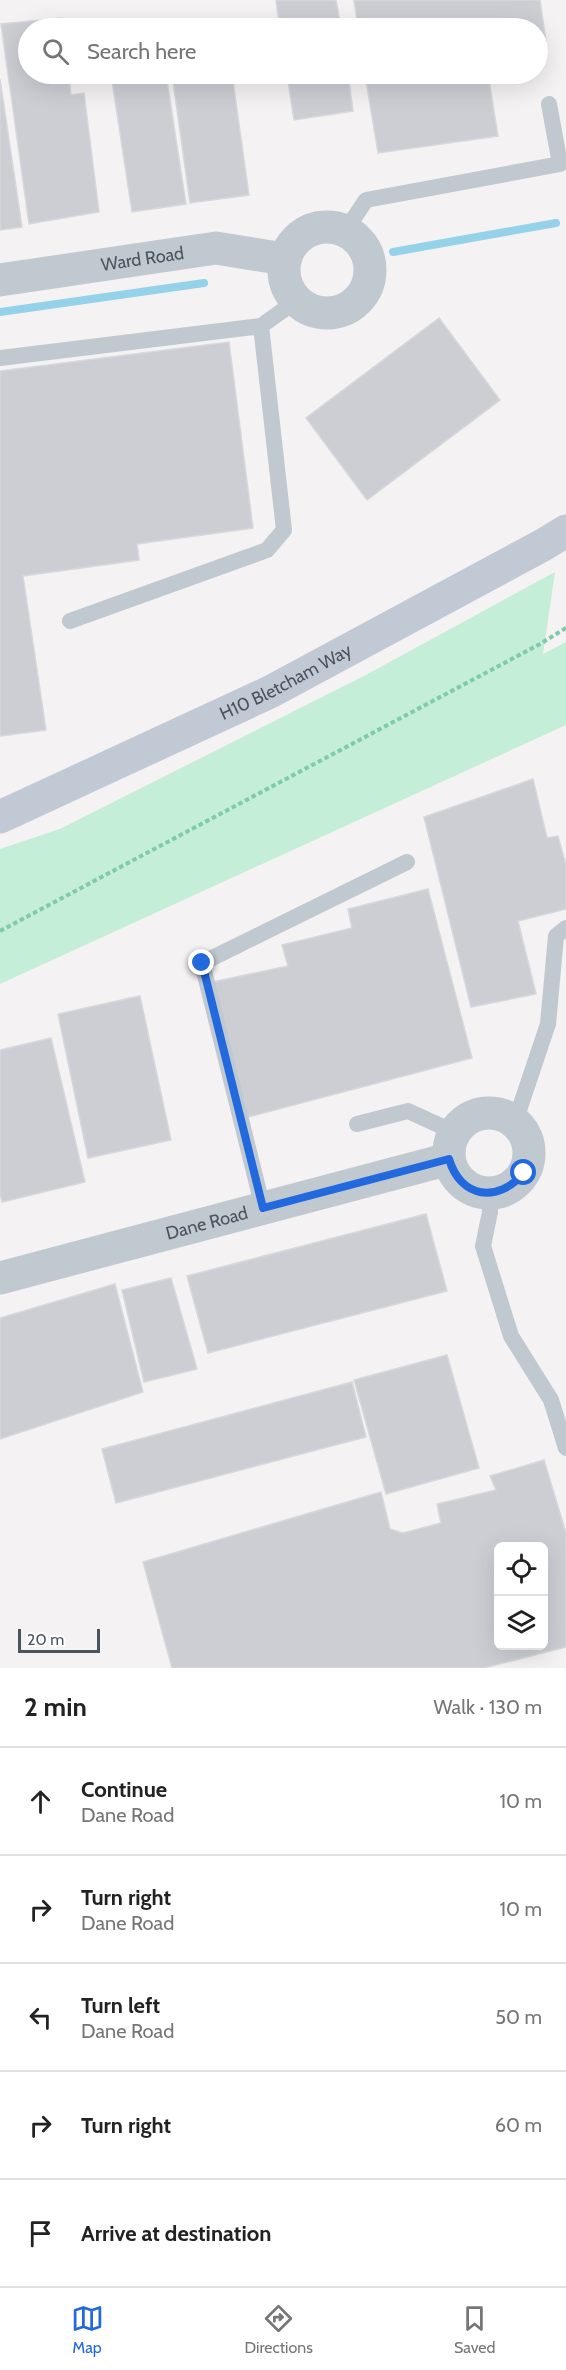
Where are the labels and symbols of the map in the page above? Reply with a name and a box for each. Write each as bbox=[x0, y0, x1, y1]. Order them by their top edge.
street label: Ward Road bbox=[100, 242, 185, 276]
street label: H10 Bletcham Way bbox=[216, 639, 355, 725]
route end bbox=[188, 949, 214, 975]
route start bbox=[510, 1159, 536, 1185]
street label: Dane Road bbox=[163, 1202, 250, 1245]
scale bar bbox=[18, 1626, 100, 1654]

